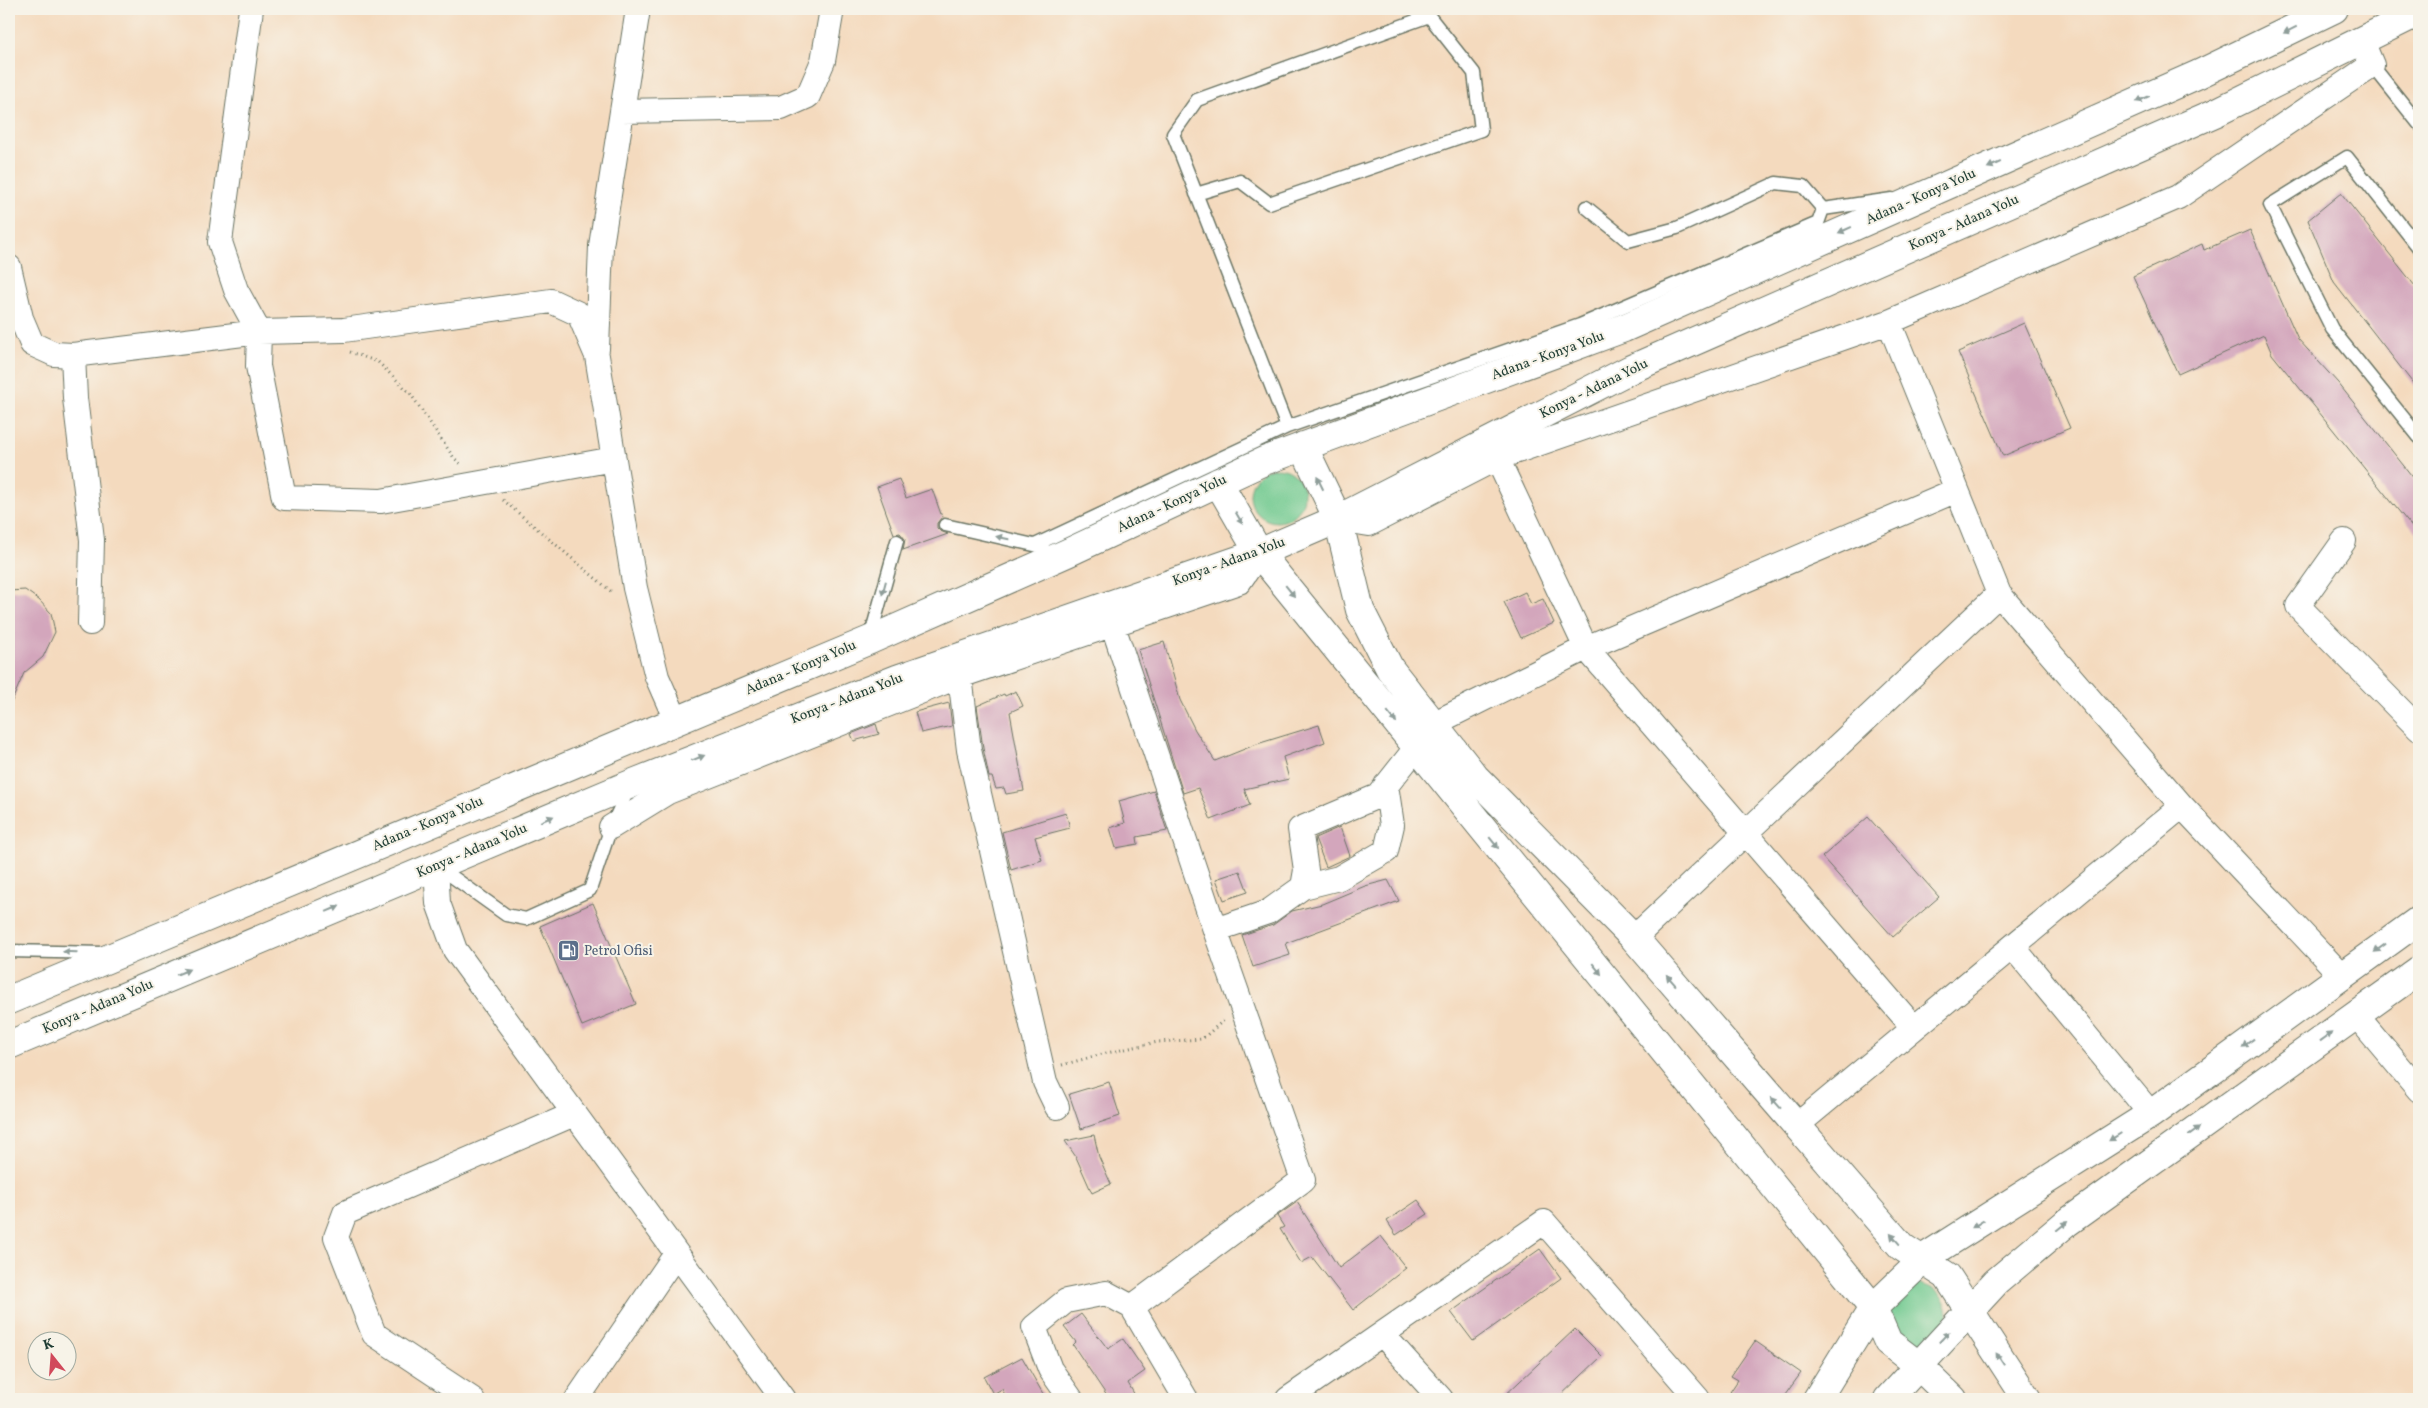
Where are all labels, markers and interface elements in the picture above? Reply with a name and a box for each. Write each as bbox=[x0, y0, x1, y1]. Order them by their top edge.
one-way arrow bbox=[2283, 26, 2297, 34]
one-way arrow bbox=[2136, 96, 2150, 104]
one-way arrow bbox=[1987, 161, 2001, 169]
street label: Adana - Konya Yolu bbox=[1863, 164, 1979, 230]
street label: Konya - Adana Yolu bbox=[1906, 190, 2022, 256]
one-way arrow bbox=[1838, 227, 1852, 235]
street label: Adana - Konya Yolu bbox=[1489, 327, 1607, 385]
street label: Konya - Adana Yolu bbox=[1536, 354, 1652, 424]
street label: Adana - Konya Yolu bbox=[1114, 470, 1230, 538]
one-way arrow bbox=[1316, 476, 1324, 490]
one-way arrow bbox=[1235, 510, 1243, 525]
street label: Konya - Adana Yolu bbox=[1170, 533, 1288, 591]
one-way arrow bbox=[995, 534, 1010, 542]
one-way arrow bbox=[879, 581, 887, 596]
one-way arrow bbox=[1284, 584, 1295, 597]
street label: Adana - Konya Yolu bbox=[743, 636, 859, 700]
street label: Konya - Adana Yolu bbox=[788, 669, 906, 729]
one-way arrow bbox=[1386, 711, 1397, 724]
one-way arrow bbox=[691, 754, 706, 762]
street label: Adana - Konya Yolu bbox=[370, 792, 486, 856]
one-way arrow bbox=[540, 815, 554, 823]
street label: Konya - Adana Yolu bbox=[414, 819, 530, 883]
one-way arrow bbox=[1489, 837, 1500, 850]
one-way arrow bbox=[326, 905, 341, 913]
fuel station icon: Petrol Ofisi bbox=[556, 939, 580, 963]
place label: Petrol Ofisi bbox=[584, 942, 653, 961]
one-way arrow bbox=[2373, 943, 2387, 953]
one-way arrow bbox=[61, 948, 77, 956]
one-way arrow bbox=[1592, 962, 1603, 975]
one-way arrow bbox=[176, 967, 190, 975]
one-way arrow bbox=[1665, 974, 1676, 987]
street label: Konya - Adana Yolu bbox=[40, 975, 156, 1039]
one-way arrow bbox=[2319, 1032, 2333, 1042]
one-way arrow bbox=[2242, 1038, 2255, 1049]
one-way arrow bbox=[1771, 1097, 1782, 1110]
one-way arrow bbox=[2187, 1126, 2201, 1136]
one-way arrow bbox=[2108, 1132, 2122, 1141]
one-way arrow bbox=[1971, 1219, 1985, 1229]
one-way arrow bbox=[2056, 1221, 2069, 1232]
one-way arrow bbox=[1889, 1233, 1901, 1245]
north arrow bbox=[28, 1330, 78, 1380]
one-way arrow bbox=[1939, 1331, 1950, 1344]
text: K bbox=[41, 1334, 56, 1356]
one-way arrow bbox=[1995, 1352, 2005, 1365]

